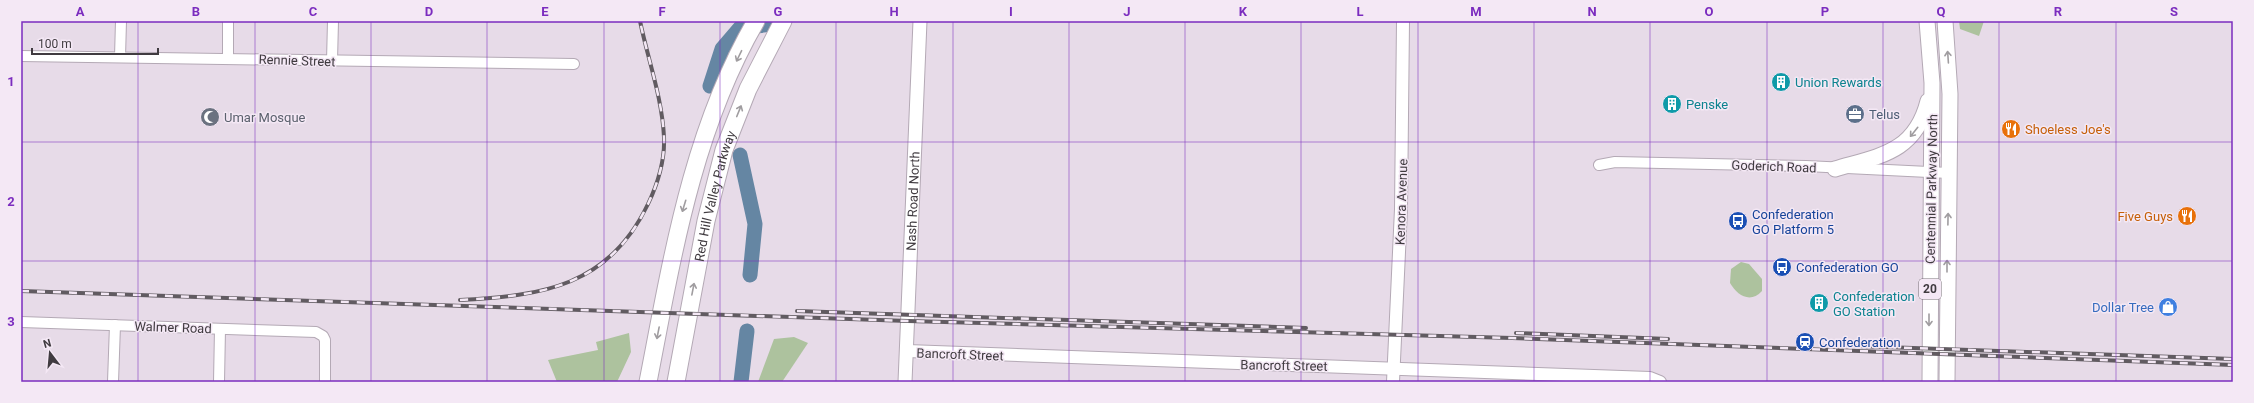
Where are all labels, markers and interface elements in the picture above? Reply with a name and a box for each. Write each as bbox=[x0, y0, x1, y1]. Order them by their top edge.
text: A bbox=[76, 4, 85, 19]
text: B bbox=[192, 4, 200, 19]
text: C bbox=[309, 4, 318, 19]
text: D bbox=[425, 4, 433, 19]
text: E bbox=[541, 4, 549, 19]
text: F bbox=[658, 4, 666, 19]
text: G bbox=[774, 4, 783, 19]
text: H bbox=[889, 4, 899, 19]
text: I bbox=[1009, 4, 1013, 19]
text: J bbox=[1123, 4, 1131, 19]
text: K bbox=[1239, 4, 1248, 19]
text: L bbox=[1356, 4, 1364, 19]
text: M bbox=[1470, 4, 1482, 19]
text: N bbox=[1587, 4, 1597, 19]
text: O bbox=[1705, 4, 1714, 19]
text: P bbox=[1821, 4, 1829, 19]
text: Q bbox=[1937, 4, 1946, 19]
text: R bbox=[2054, 4, 2063, 19]
text: S bbox=[2170, 4, 2178, 19]
scale bar bbox=[32, 30, 158, 56]
text: 100 m bbox=[38, 37, 72, 51]
one-way arrow bbox=[735, 50, 742, 62]
one-way arrow bbox=[1944, 51, 1951, 64]
street label: Rennie Street bbox=[258, 52, 336, 69]
building icon: Union Rewards bbox=[1770, 71, 1792, 93]
text: 1 bbox=[7, 74, 15, 89]
place label: Union Rewards bbox=[1795, 75, 1882, 90]
building icon: Penske bbox=[1661, 93, 1683, 115]
place label: Penske bbox=[1686, 97, 1728, 112]
office icon: Telus bbox=[1844, 103, 1866, 125]
one-way arrow bbox=[736, 105, 744, 117]
mosque icon: Umar Mosque bbox=[199, 106, 221, 128]
place label: Telus bbox=[1869, 107, 1900, 122]
place label: Umar Mosque bbox=[224, 110, 306, 125]
street label: Centennial Parkway North bbox=[1923, 114, 1940, 264]
restaurant icon: Shoeless Joe's bbox=[2000, 118, 2022, 140]
place label: Shoeless Joe's bbox=[2025, 122, 2111, 137]
one-way arrow bbox=[1910, 127, 1919, 137]
street label: Red Hill Valley Parkway bbox=[692, 129, 739, 263]
street label: Nash Road North bbox=[903, 151, 923, 251]
street label: Kenora Avenue bbox=[1392, 158, 1411, 245]
street label: Goderich Road bbox=[1731, 158, 1817, 175]
text: 2 bbox=[7, 194, 15, 209]
one-way arrow bbox=[680, 199, 687, 212]
restaurant icon: Five Guys bbox=[2176, 205, 2198, 227]
place label: Confederation GO Platform 5 bbox=[1752, 207, 1834, 237]
place label: Five Guys bbox=[2117, 209, 2173, 224]
bus stop icon: Confederation GO Platform 5 bbox=[1727, 210, 1749, 232]
one-way arrow bbox=[1944, 213, 1952, 226]
bus stop icon: Confederation GO bbox=[1771, 256, 1793, 278]
place label: Confederation GO bbox=[1796, 260, 1899, 275]
one-way arrow bbox=[1943, 260, 1951, 273]
road number: 20 bbox=[1919, 279, 1941, 299]
one-way arrow bbox=[690, 282, 698, 295]
place label: Confederation GO Station bbox=[1833, 289, 1915, 319]
building icon: Confederation GO Station bbox=[1808, 292, 1830, 314]
shop icon: Dollar Tree bbox=[2157, 296, 2179, 318]
place label: Dollar Tree bbox=[2092, 300, 2154, 315]
one-way arrow bbox=[1925, 313, 1933, 326]
text: 3 bbox=[7, 314, 15, 329]
street label: Walmer Road bbox=[134, 319, 212, 336]
one-way arrow bbox=[653, 327, 661, 340]
station icon: Confederation bbox=[1794, 331, 1816, 353]
north arrow bbox=[30, 333, 70, 373]
place label: Confederation bbox=[1819, 335, 1901, 350]
text: N bbox=[42, 336, 53, 351]
street label: Bancroft Street bbox=[916, 345, 1004, 364]
street label: Bancroft Street bbox=[1240, 357, 1328, 374]

